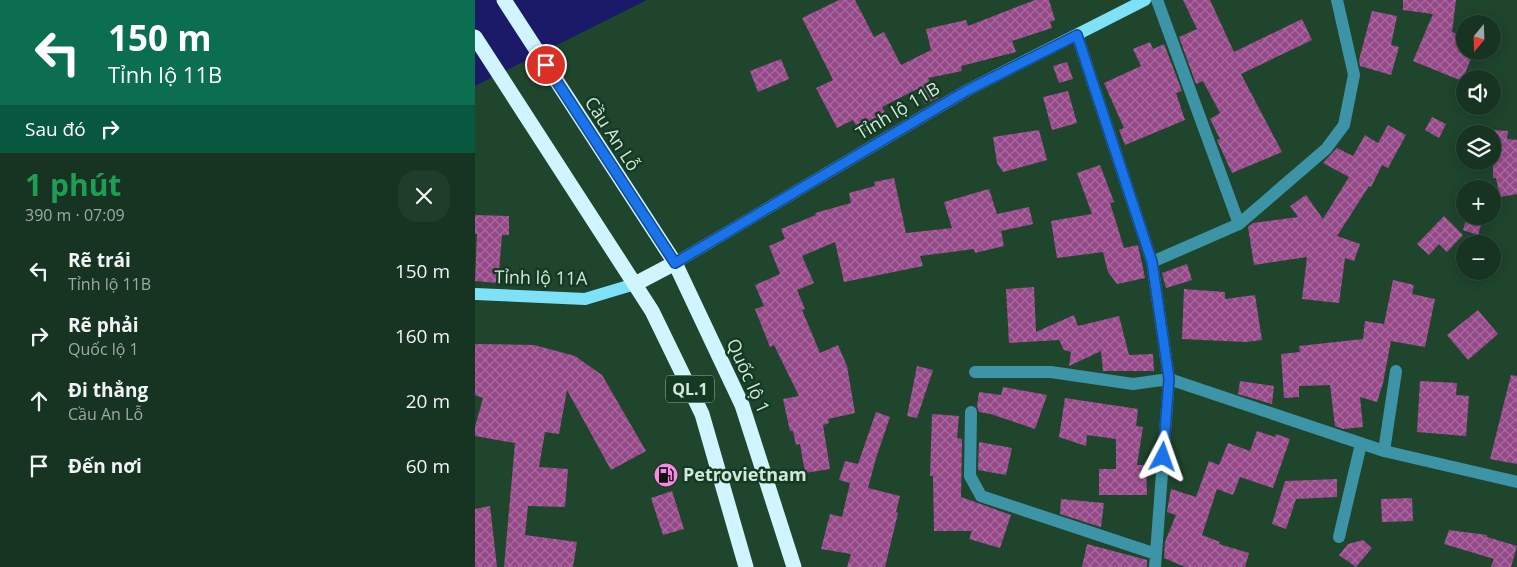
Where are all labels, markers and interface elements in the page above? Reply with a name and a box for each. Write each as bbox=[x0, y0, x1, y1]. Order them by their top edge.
text: 150 m bbox=[108, 14, 212, 61]
north arrow bbox=[1456, 15, 1501, 60]
map controls bbox=[1456, 15, 1501, 280]
icon: left bbox=[25, 20, 90, 85]
pin bbox=[525, 44, 567, 86]
icon: arrive bbox=[532, 51, 560, 79]
text: Tỉnh lộ 11B bbox=[108, 59, 222, 89]
button: sound bbox=[1456, 70, 1501, 115]
street label: Tỉnh lộ 11B bbox=[851, 76, 944, 145]
street label: Cầu An Lỗ bbox=[580, 92, 646, 175]
icon: right bbox=[96, 115, 124, 143]
text: Sau đó bbox=[25, 116, 86, 142]
button: layers bbox=[1456, 125, 1501, 170]
text: 1 phút bbox=[25, 164, 121, 205]
button: close bbox=[398, 170, 450, 222]
button: + bbox=[1456, 180, 1501, 225]
text: 390 m · 07:09 bbox=[25, 204, 125, 226]
button: − bbox=[1456, 235, 1501, 280]
text: Rẽ trái bbox=[68, 247, 131, 273]
icon: left bbox=[25, 257, 53, 285]
text: 150 m bbox=[395, 258, 450, 284]
street label: Tỉnh lộ 11A bbox=[494, 264, 588, 290]
text: Tỉnh lộ 11B bbox=[68, 273, 151, 295]
text: Rẽ phải bbox=[68, 312, 139, 338]
icon: right bbox=[25, 322, 53, 350]
text: 160 m bbox=[395, 323, 450, 349]
street label: Quốc lộ 1 bbox=[722, 334, 776, 417]
text: Quốc lộ 1 bbox=[68, 338, 139, 360]
road number: QL.1 bbox=[666, 376, 714, 402]
text: Đi thẳng bbox=[68, 377, 148, 403]
icon: ahead bbox=[25, 387, 53, 415]
text: 20 m bbox=[406, 388, 450, 414]
text: Cầu An Lỗ bbox=[68, 403, 143, 425]
position arrow bbox=[1136, 430, 1188, 482]
icon: arrive bbox=[25, 452, 53, 480]
text: Đến nơi bbox=[68, 453, 142, 479]
text: 60 m bbox=[406, 453, 450, 479]
fuel station icon: Petrovietnam bbox=[653, 462, 679, 488]
place label: Petrovietnam bbox=[683, 462, 807, 486]

